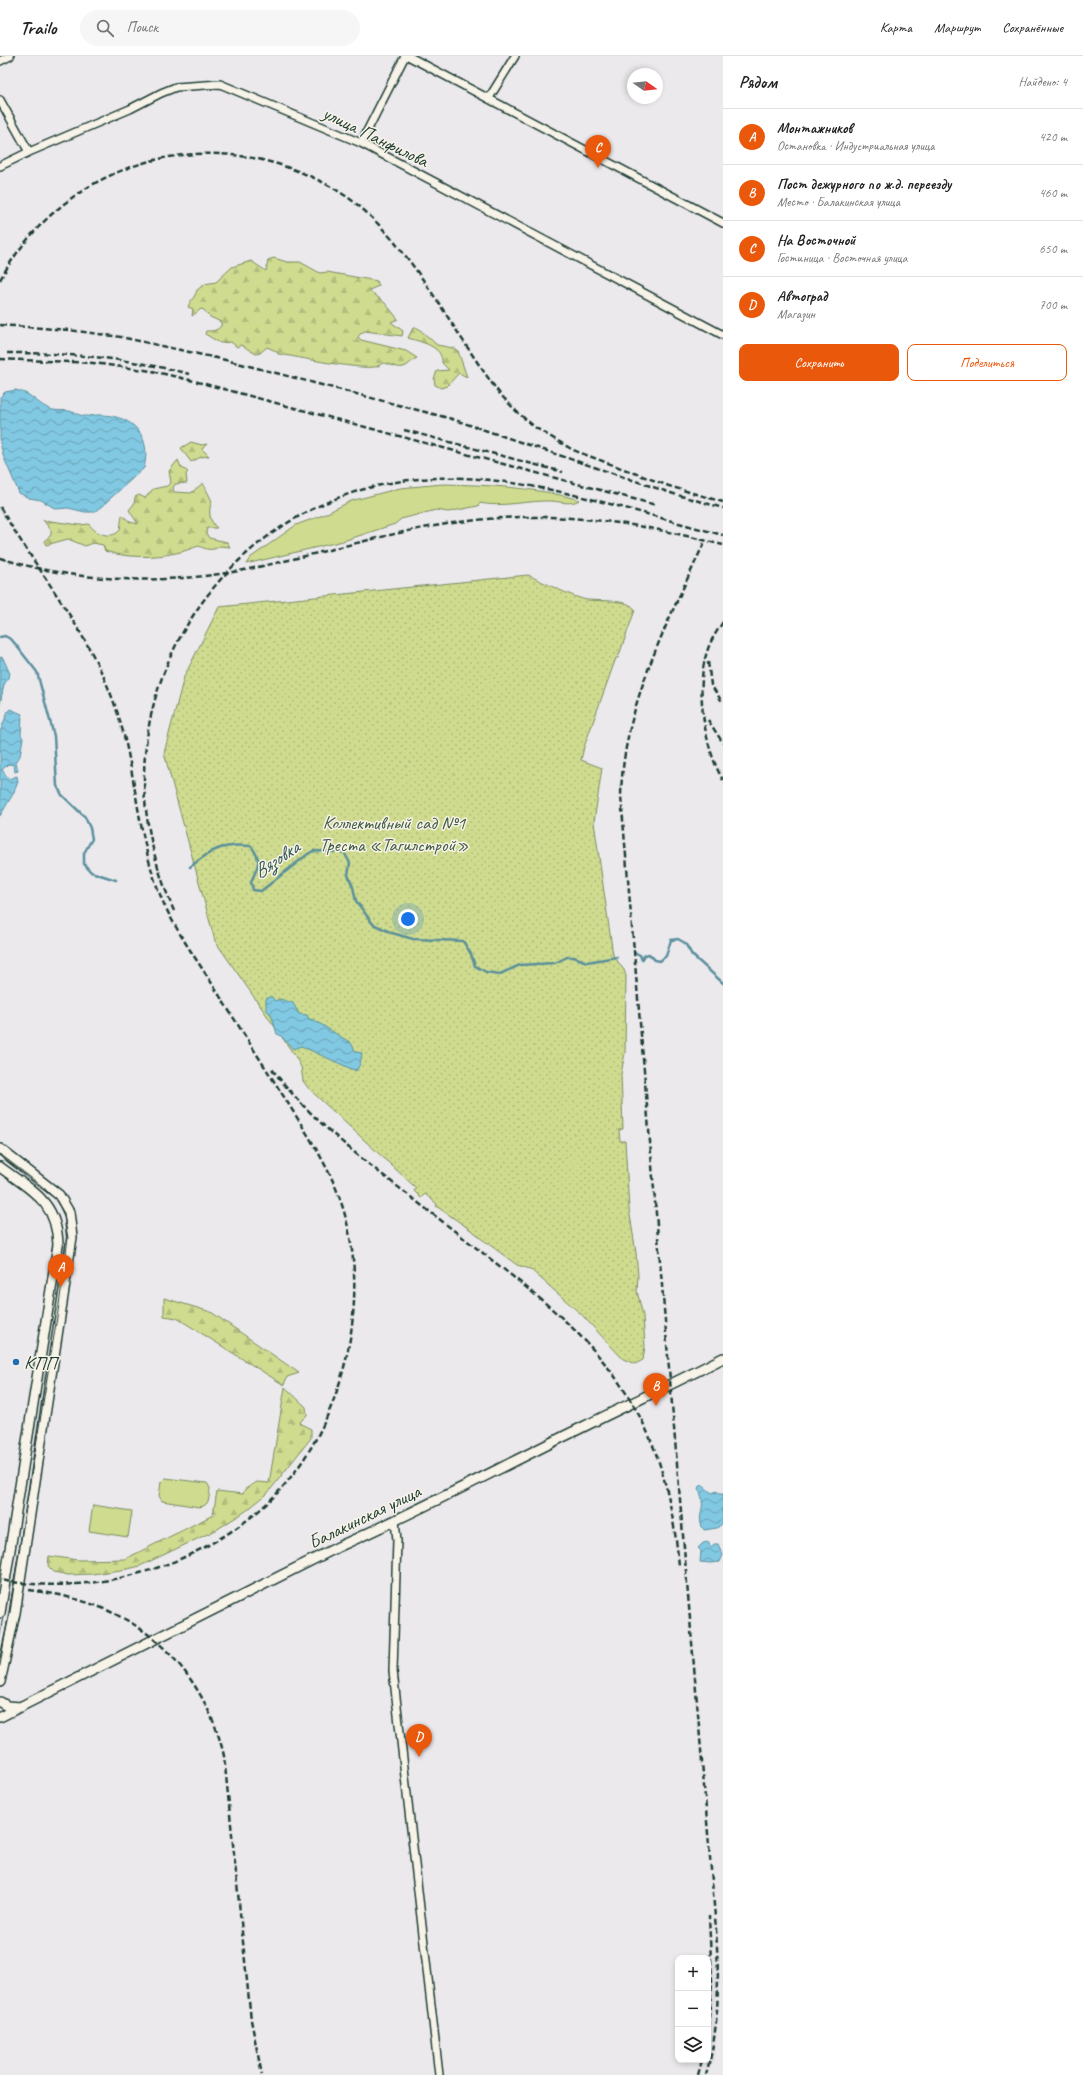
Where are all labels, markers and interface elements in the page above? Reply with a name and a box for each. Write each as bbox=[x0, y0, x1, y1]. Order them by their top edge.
search box bbox=[80, 10, 360, 46]
text: Trailo bbox=[20, 16, 56, 40]
icon: search bbox=[94, 17, 116, 39]
text: Поиск bbox=[126, 18, 158, 37]
text: Карта bbox=[880, 19, 912, 36]
text: Маршрут bbox=[934, 19, 980, 36]
text: Сохранённые bbox=[1002, 19, 1063, 36]
north arrow bbox=[627, 68, 663, 104]
text: Рядом bbox=[739, 72, 777, 93]
text: Найдено: 4 bbox=[1019, 74, 1067, 90]
street label: улица Панфилова bbox=[318, 101, 434, 173]
text: Монтажников bbox=[777, 119, 853, 138]
text: A bbox=[749, 129, 755, 145]
text: 420 m bbox=[1039, 129, 1067, 145]
pin: C bbox=[585, 135, 611, 168]
text: Остановка · Индустриальная улица bbox=[777, 138, 935, 154]
text: Пост дежурного по ж.д. переезду bbox=[777, 175, 951, 194]
text: B bbox=[749, 185, 755, 201]
text: 460 m bbox=[1039, 185, 1067, 201]
text: Место · Балакинская улица bbox=[777, 194, 900, 210]
text: На Восточной bbox=[777, 231, 855, 250]
text: C bbox=[749, 241, 755, 257]
text: 650 m bbox=[1039, 241, 1067, 257]
text: Гостиница · Восточная улица bbox=[777, 250, 907, 266]
text: Автоград bbox=[777, 287, 827, 306]
text: D bbox=[748, 297, 756, 313]
text: 700 m bbox=[1039, 297, 1067, 313]
text: Магазин bbox=[777, 306, 815, 322]
button: Сохранить bbox=[739, 344, 899, 381]
button: Поделиться bbox=[907, 344, 1067, 381]
park label: Коллективный сад №1 Треста «Тагилстрой» bbox=[319, 811, 469, 857]
water label: Вязовка bbox=[248, 833, 307, 884]
your location bbox=[398, 909, 418, 929]
pin: A bbox=[48, 1254, 74, 1287]
place label: КПП bbox=[24, 1351, 60, 1375]
marker: КПП bbox=[11, 1357, 21, 1367]
pin: B bbox=[643, 1373, 669, 1406]
street label: Балакинская улица bbox=[304, 1479, 426, 1554]
pin: D bbox=[406, 1724, 432, 1757]
map controls bbox=[675, 1955, 711, 2063]
button: + bbox=[675, 1955, 711, 1991]
button: − bbox=[675, 1991, 711, 2027]
button: layers bbox=[675, 2027, 711, 2063]

